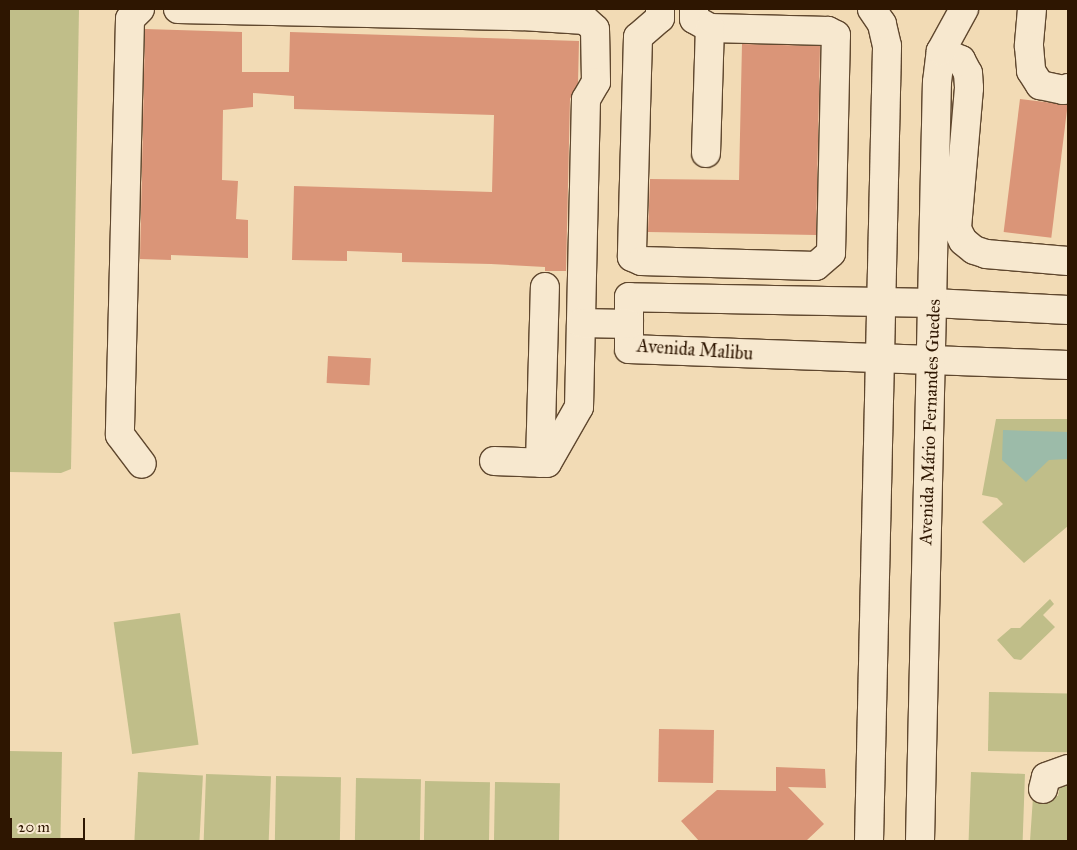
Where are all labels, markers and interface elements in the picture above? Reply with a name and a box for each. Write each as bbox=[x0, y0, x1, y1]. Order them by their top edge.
street label: Avenida Mário Fernandes Guedes bbox=[915, 299, 945, 545]
street label: Avenida Malibu bbox=[636, 335, 754, 365]
scale bar bbox=[12, 808, 88, 840]
text: 20 m bbox=[18, 818, 50, 836]

